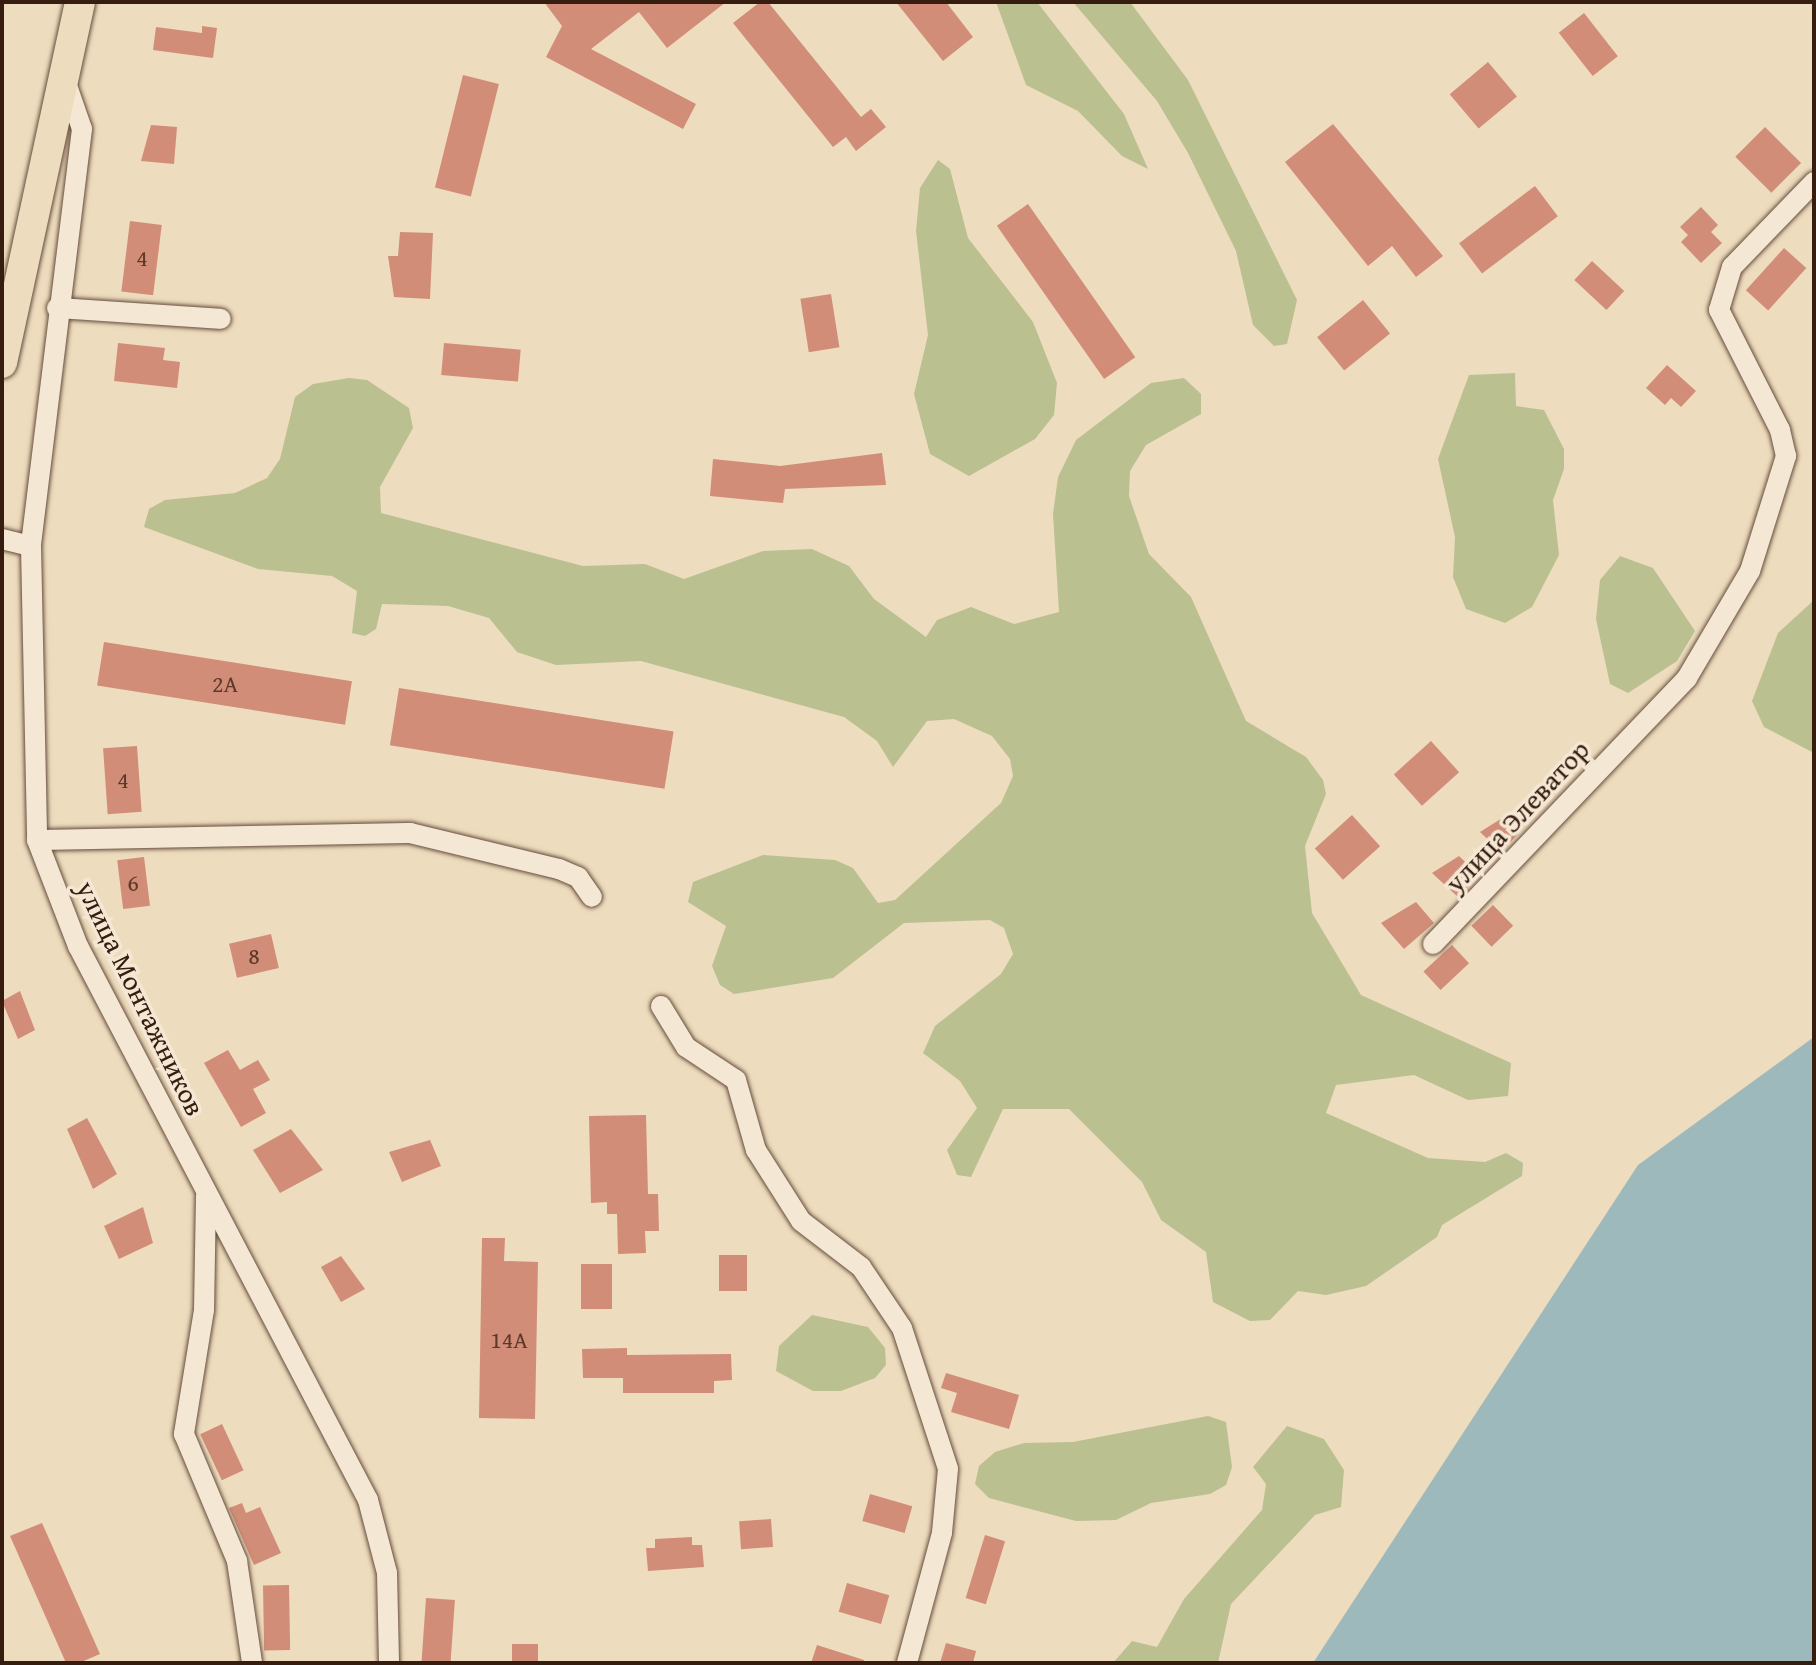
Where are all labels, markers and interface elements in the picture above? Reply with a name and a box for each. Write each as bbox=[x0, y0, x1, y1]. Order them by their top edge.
house number: 4 bbox=[136, 244, 148, 272]
house number: 2А bbox=[212, 670, 238, 698]
street label: улица Элеватор bbox=[1438, 733, 1596, 899]
house number: 4 bbox=[117, 766, 129, 794]
house number: 6 bbox=[127, 869, 139, 897]
street label: улица Монтажников bbox=[70, 875, 212, 1121]
house number: 8 bbox=[248, 942, 260, 970]
house number: 14А bbox=[490, 1326, 528, 1354]

